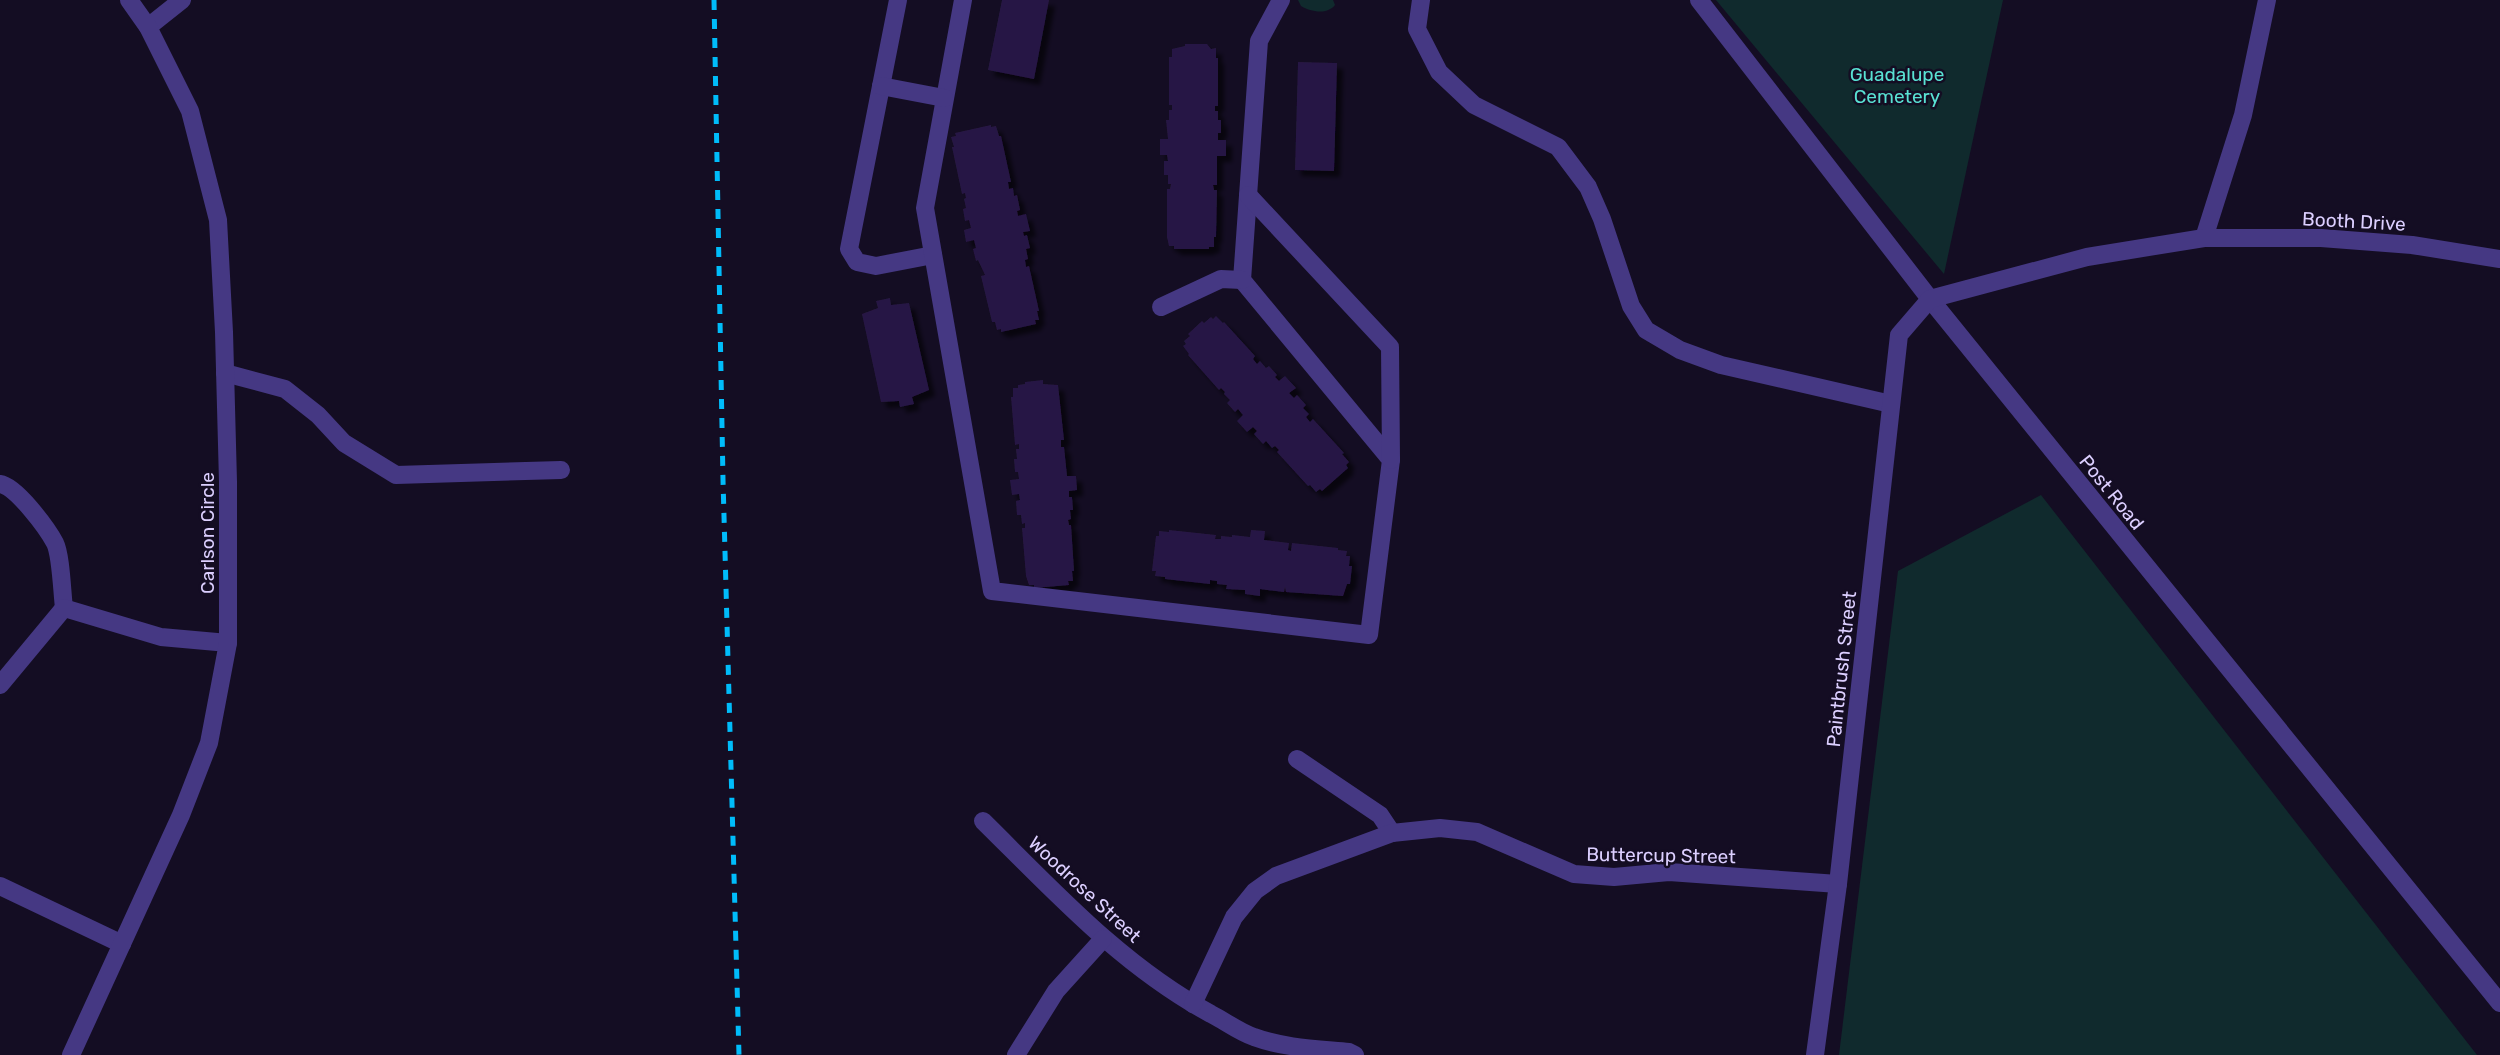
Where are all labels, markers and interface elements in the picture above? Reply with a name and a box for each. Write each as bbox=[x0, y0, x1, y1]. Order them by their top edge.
park label: Guadalupe Cemetery bbox=[1850, 63, 1944, 108]
street label: Booth Drive bbox=[2302, 207, 2406, 236]
street label: Post Road bbox=[2074, 450, 2149, 534]
street label: Carlson Circle bbox=[196, 472, 219, 594]
street label: Paintbrush Street bbox=[1822, 589, 1861, 748]
street label: Woodrose Street bbox=[1024, 831, 1146, 948]
street label: Buttercup Street bbox=[1586, 843, 1736, 868]

